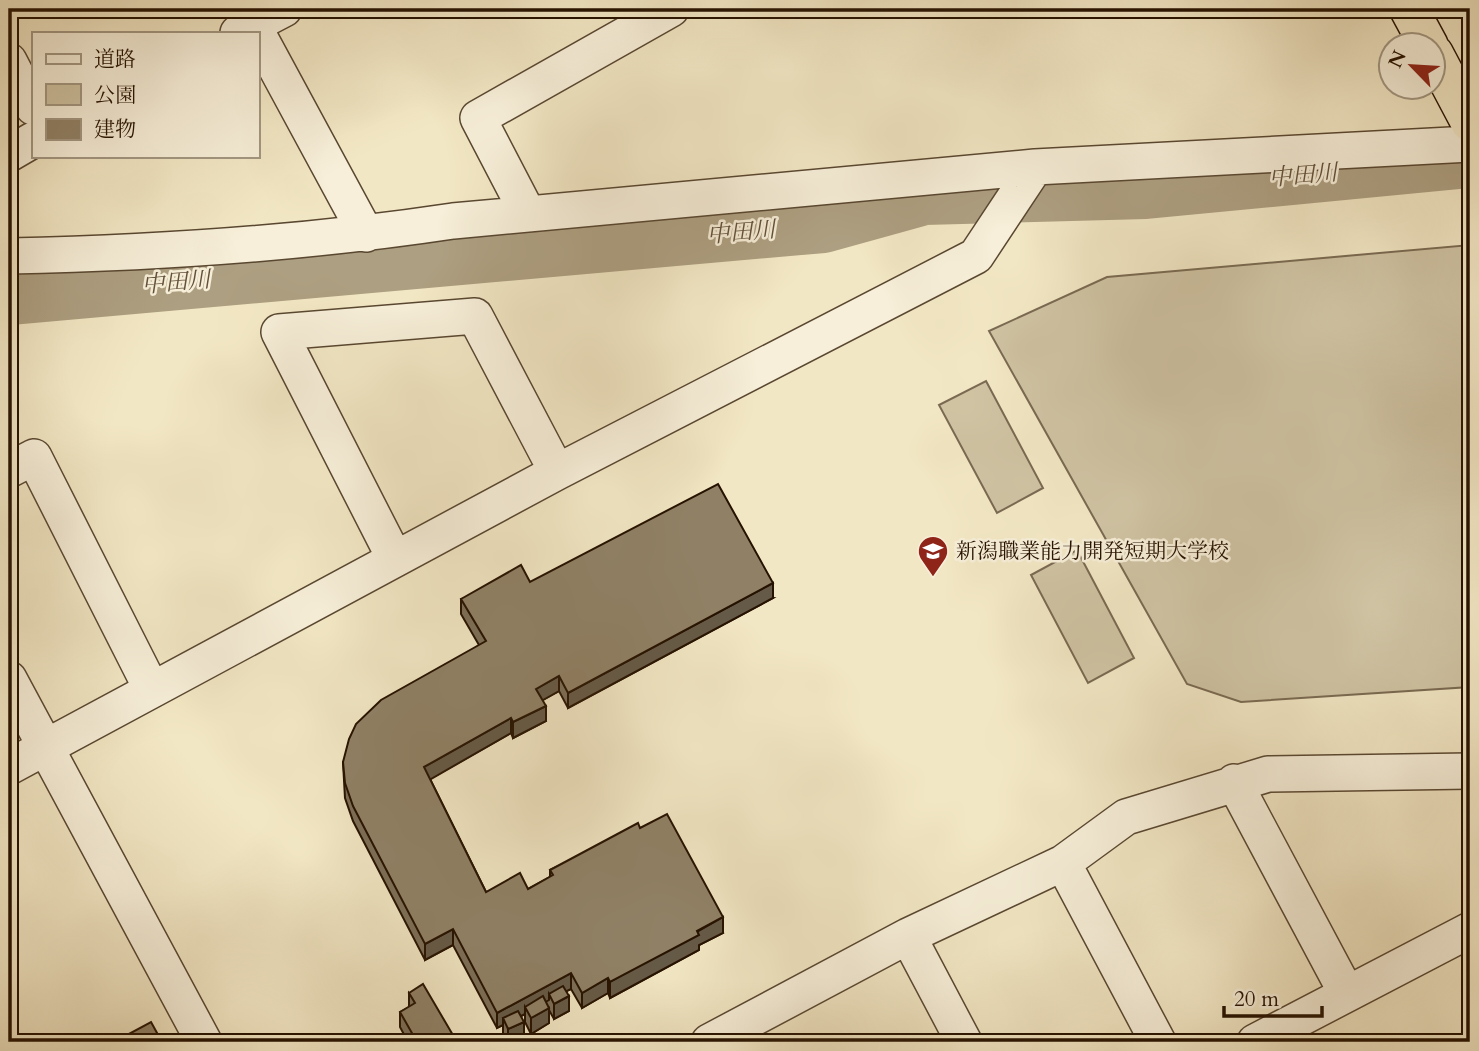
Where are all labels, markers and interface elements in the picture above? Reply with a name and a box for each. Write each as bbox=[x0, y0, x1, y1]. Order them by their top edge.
legend bbox=[32, 32, 259, 158]
north arrow bbox=[1378, 32, 1448, 102]
text: 道路 bbox=[94, 45, 136, 74]
text: N bbox=[1382, 46, 1413, 72]
text: 公園 bbox=[94, 81, 136, 110]
text: 建物 bbox=[94, 115, 136, 144]
water label: 中田川 bbox=[1267, 156, 1342, 193]
water label: 中田川 bbox=[705, 213, 780, 250]
water label: 中田川 bbox=[140, 263, 215, 300]
school or university icon: 新潟職業能力開発短期大学校 bbox=[916, 534, 950, 578]
place label: 新潟職業能力開発短期大学校 bbox=[956, 537, 1229, 566]
scale bar bbox=[1224, 974, 1322, 1018]
text: 20 m bbox=[1234, 985, 1279, 1014]

